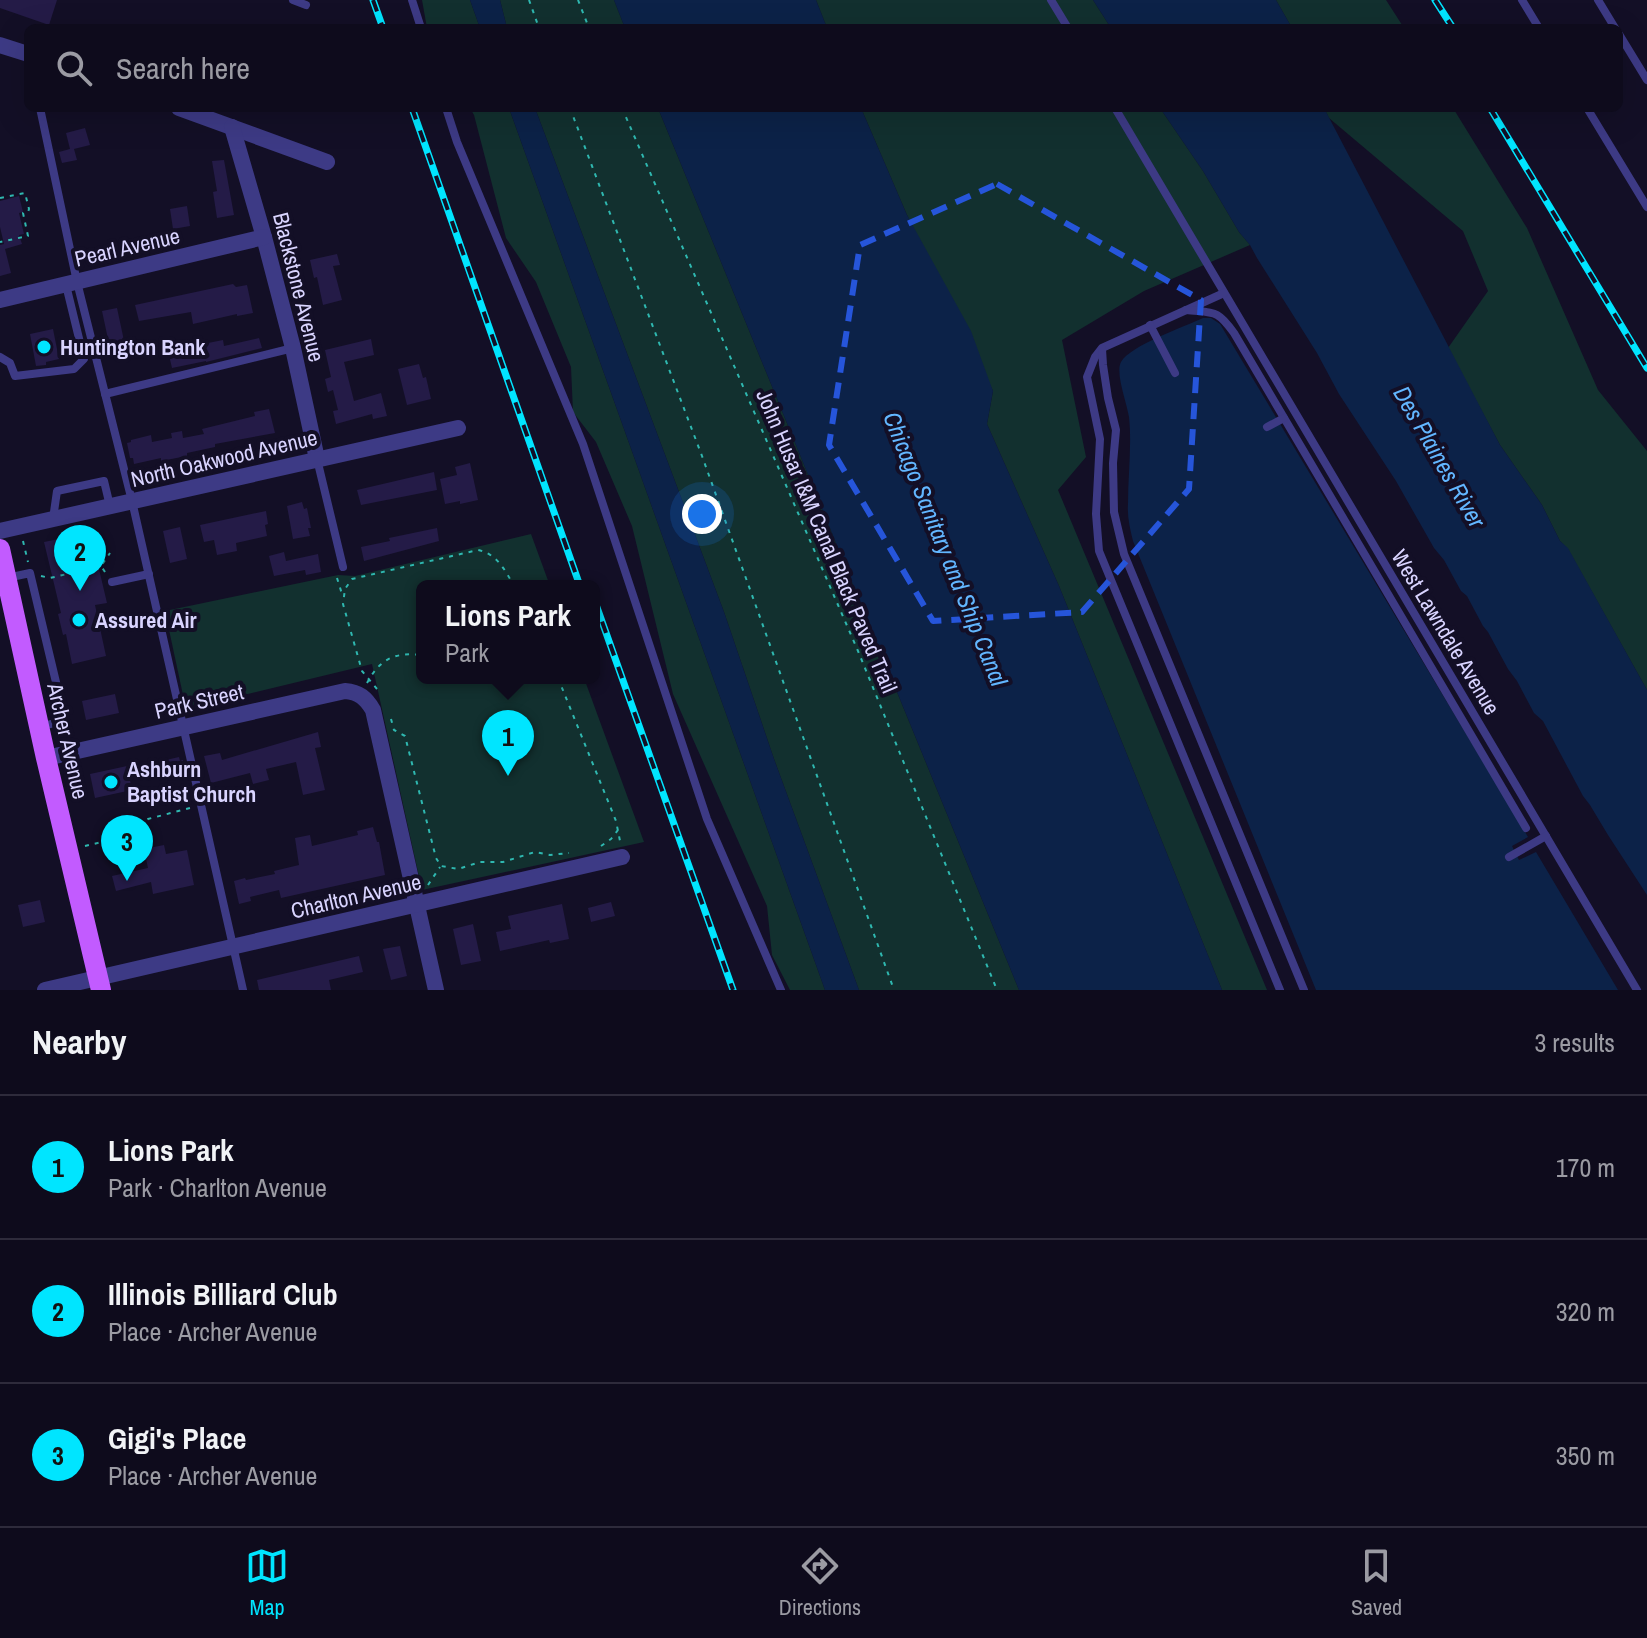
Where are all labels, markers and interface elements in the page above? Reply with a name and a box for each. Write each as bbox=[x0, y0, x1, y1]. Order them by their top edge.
search box bbox=[24, 24, 1623, 112]
icon: search bbox=[52, 46, 96, 90]
text: Search here bbox=[116, 48, 250, 88]
street label: Blackstone Avenue bbox=[266, 209, 332, 365]
street label: Pearl Avenue bbox=[71, 220, 183, 274]
place label: Huntington Bank bbox=[60, 332, 206, 362]
marker: Huntington Bank bbox=[35, 338, 53, 356]
water label: Des Plaines River bbox=[1386, 380, 1494, 534]
street label: John Husar I&M Canal Black Paved Trail bbox=[749, 385, 905, 697]
water label: Chicago Sanitary and Ship Canal bbox=[876, 407, 1016, 691]
street label: North Oakwood Avenue bbox=[128, 422, 320, 494]
your location bbox=[682, 494, 722, 534]
pin: 2 bbox=[54, 525, 106, 591]
street label: West Lawndale Avenue bbox=[1385, 544, 1507, 720]
popup bbox=[416, 580, 600, 684]
text: Lions Park bbox=[445, 595, 571, 635]
place label: Assured Air bbox=[95, 605, 197, 635]
marker: Assured Air bbox=[70, 611, 88, 629]
text: Park bbox=[445, 635, 489, 670]
street label: Park Street bbox=[152, 676, 246, 726]
street label: Archer Avenue bbox=[40, 679, 96, 802]
pin: 1 bbox=[482, 710, 534, 776]
place label: Ashburn Baptist Church bbox=[127, 754, 256, 809]
marker: Ashburn Baptist Church bbox=[102, 773, 120, 791]
pin: 3 bbox=[101, 815, 153, 881]
street label: Charlton Avenue bbox=[288, 866, 424, 926]
text: Nearby bbox=[32, 1019, 127, 1065]
text: 3 results bbox=[1534, 1025, 1615, 1060]
text: Lions Park bbox=[108, 1130, 234, 1170]
text: 1 bbox=[52, 1150, 64, 1185]
text: 170 m bbox=[1556, 1150, 1615, 1185]
text: Park · Charlton Avenue bbox=[108, 1170, 327, 1205]
text: Illinois Billiard Club bbox=[108, 1274, 338, 1314]
text: 2 bbox=[52, 1294, 64, 1329]
text: 320 m bbox=[1556, 1294, 1615, 1329]
text: Place · Archer Avenue bbox=[108, 1314, 317, 1349]
text: Gigi's Place bbox=[108, 1418, 247, 1458]
text: 3 bbox=[52, 1438, 64, 1473]
text: 350 m bbox=[1556, 1438, 1615, 1473]
text: Place · Archer Avenue bbox=[108, 1458, 317, 1493]
tab: Map bbox=[245, 1544, 289, 1622]
tab: Directions bbox=[779, 1544, 861, 1622]
tab: Saved bbox=[1351, 1544, 1402, 1622]

